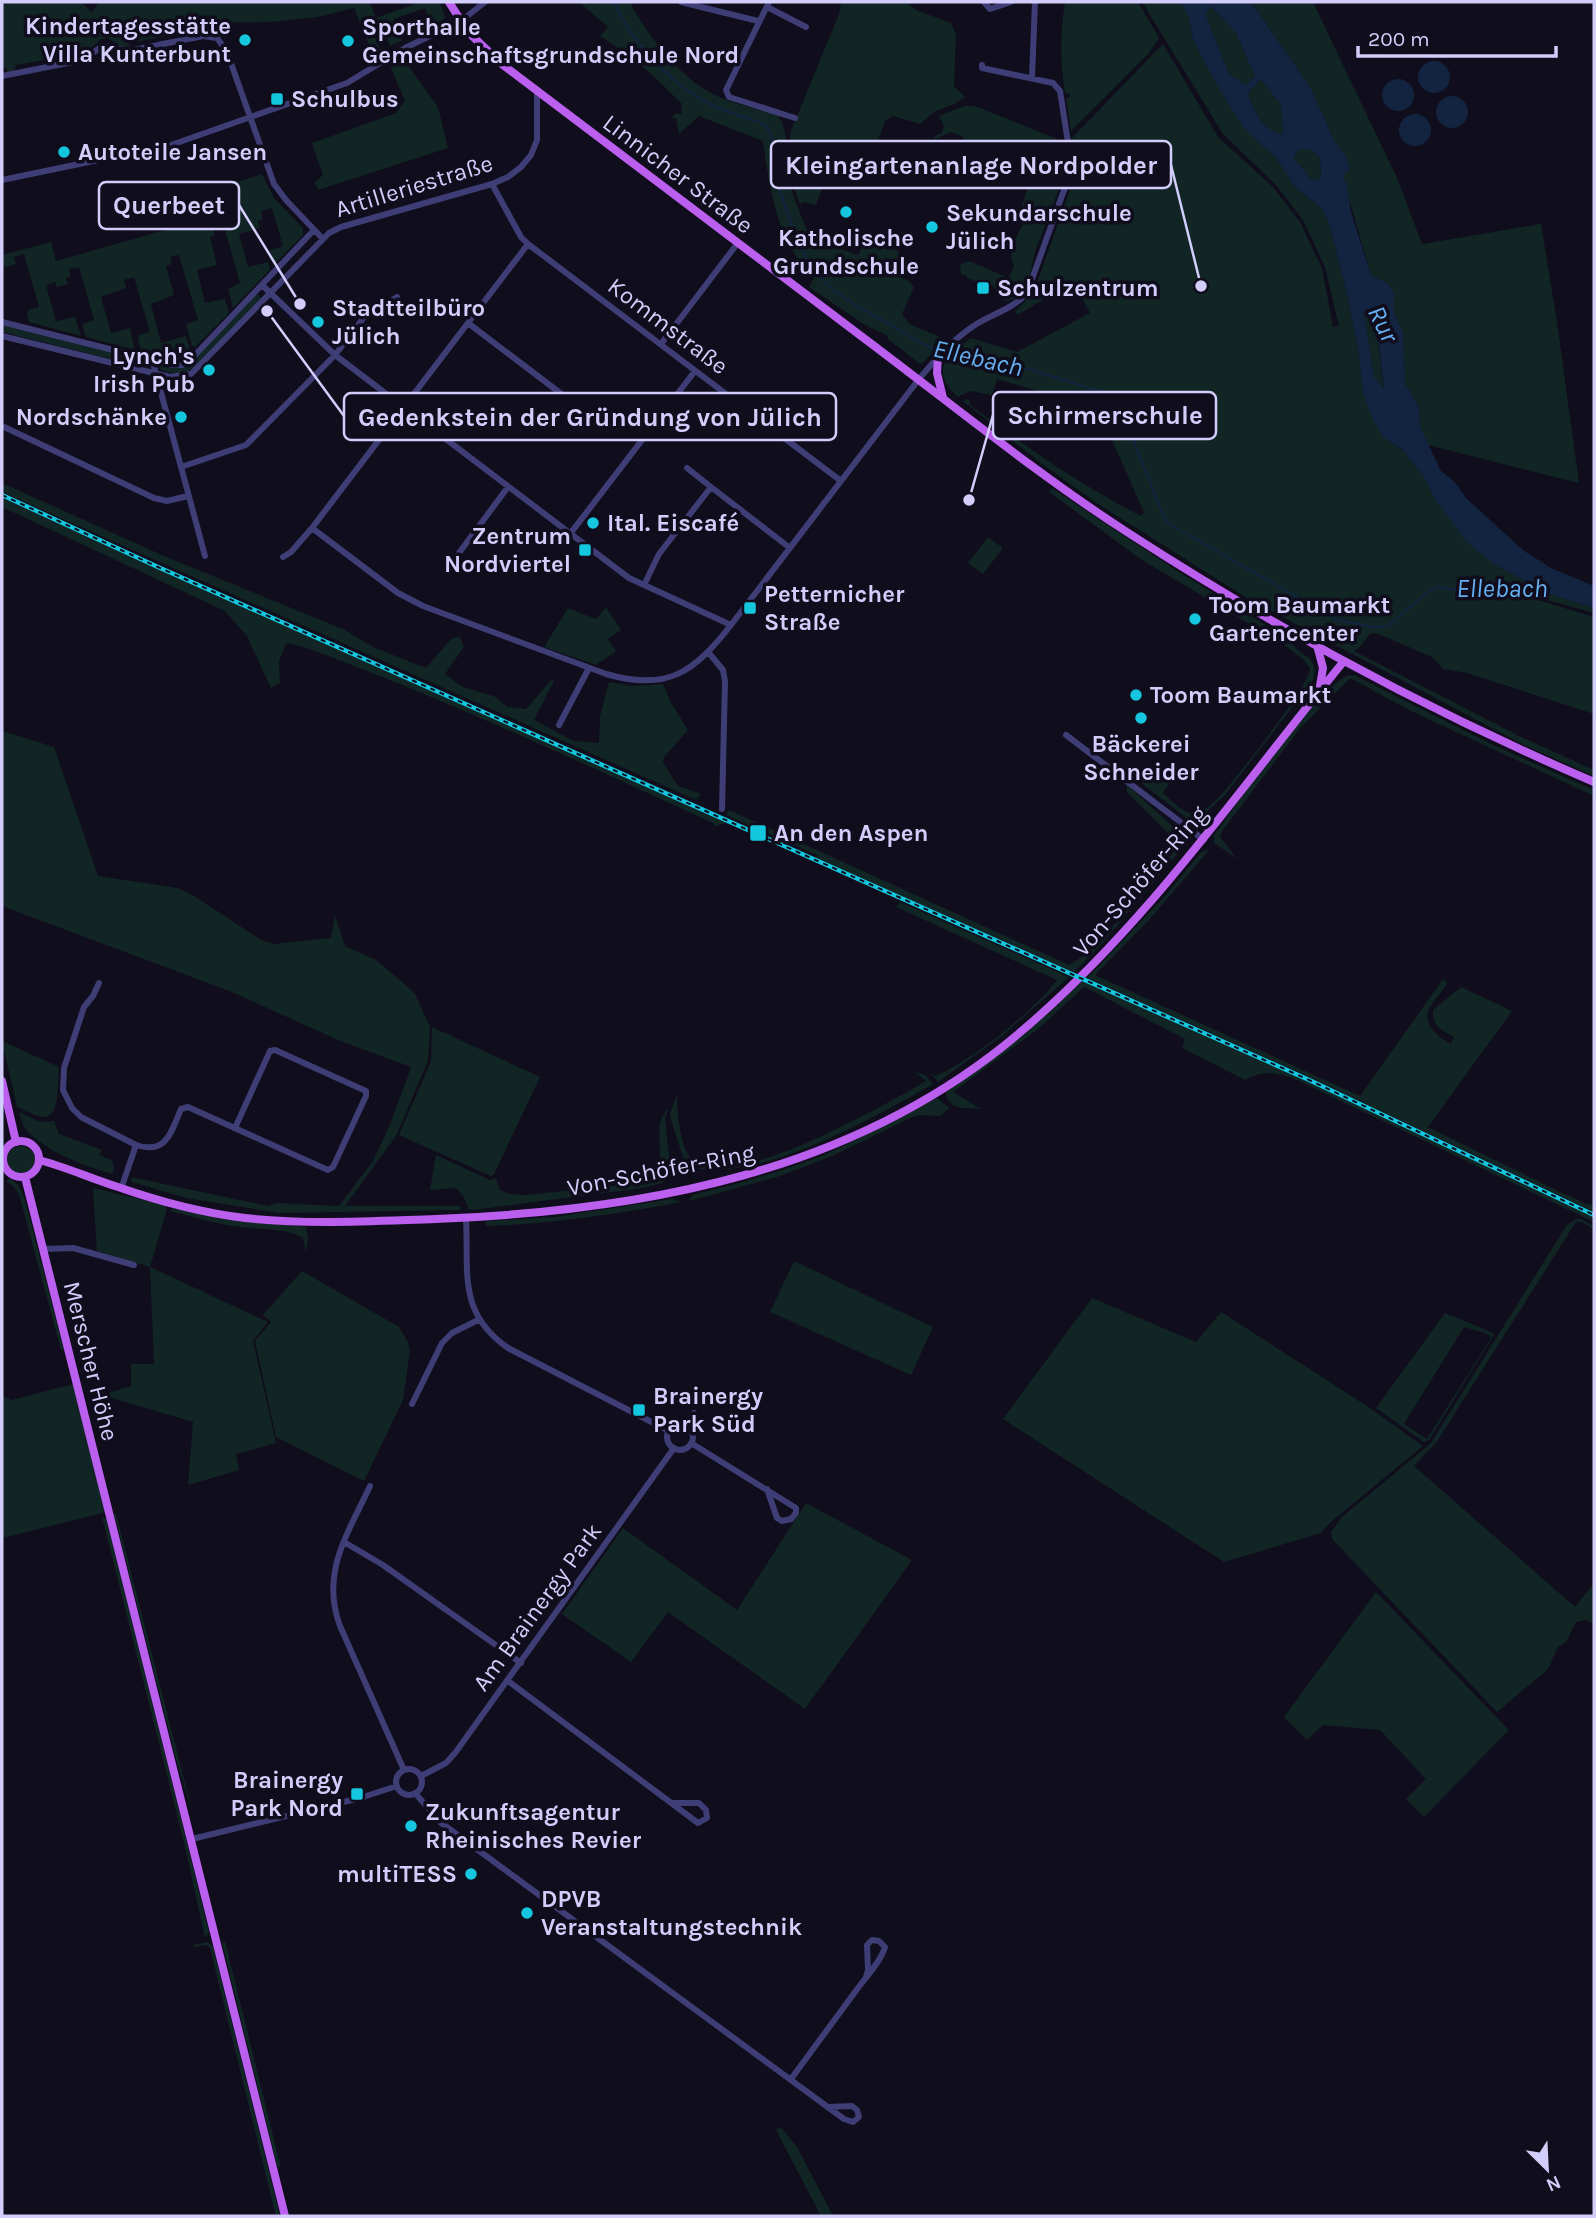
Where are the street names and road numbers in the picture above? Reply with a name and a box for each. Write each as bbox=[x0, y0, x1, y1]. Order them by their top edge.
street label: Linnicher Straße bbox=[597, 108, 759, 240]
street label: Artilleriestraße bbox=[332, 149, 496, 223]
street label: Kommstraße bbox=[602, 272, 734, 380]
street label: Von-Schöfer-Ring bbox=[1067, 800, 1213, 962]
street label: Von-Schöfer-Ring bbox=[565, 1138, 758, 1202]
street label: Merscher Höhe bbox=[58, 1278, 124, 1444]
street label: Am Brainergy Park bbox=[467, 1518, 607, 1696]

